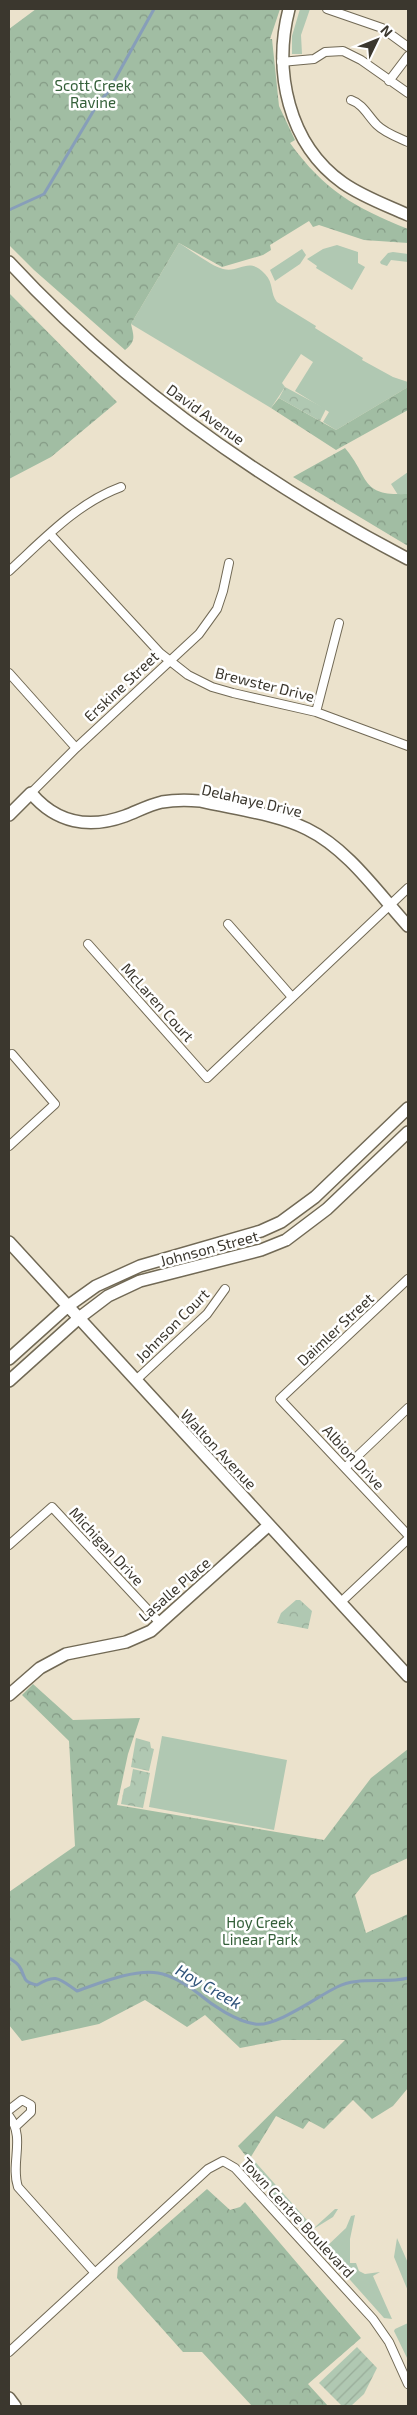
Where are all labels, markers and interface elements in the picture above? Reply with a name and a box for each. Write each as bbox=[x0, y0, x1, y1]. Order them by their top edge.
north arrow bbox=[352, 15, 402, 65]
text: N bbox=[377, 21, 397, 40]
park label: Scott Creek Ravine bbox=[54, 76, 132, 111]
street label: David Avenue bbox=[164, 380, 248, 448]
street label: Erskine Street bbox=[80, 647, 162, 725]
street label: Brewster Drive bbox=[214, 663, 316, 705]
street label: Delahaye Drive bbox=[200, 780, 304, 820]
street label: McLaren Court bbox=[118, 959, 198, 1045]
street label: Johnson Street bbox=[158, 1226, 260, 1270]
street label: Johnson Court bbox=[131, 1284, 213, 1366]
street label: Daimler Street bbox=[293, 1289, 377, 1369]
street label: Walton Avenue bbox=[177, 1405, 261, 1493]
street label: Albion Drive bbox=[319, 1421, 389, 1493]
street label: Michigan Drive bbox=[66, 1503, 148, 1589]
street label: Lasalle Place bbox=[135, 1553, 213, 1625]
park label: Hoy Creek Linear Park bbox=[222, 1913, 298, 1948]
water label: Hoy Creek bbox=[172, 1960, 245, 2013]
street label: Town Centre Boulevard bbox=[238, 2153, 358, 2281]

